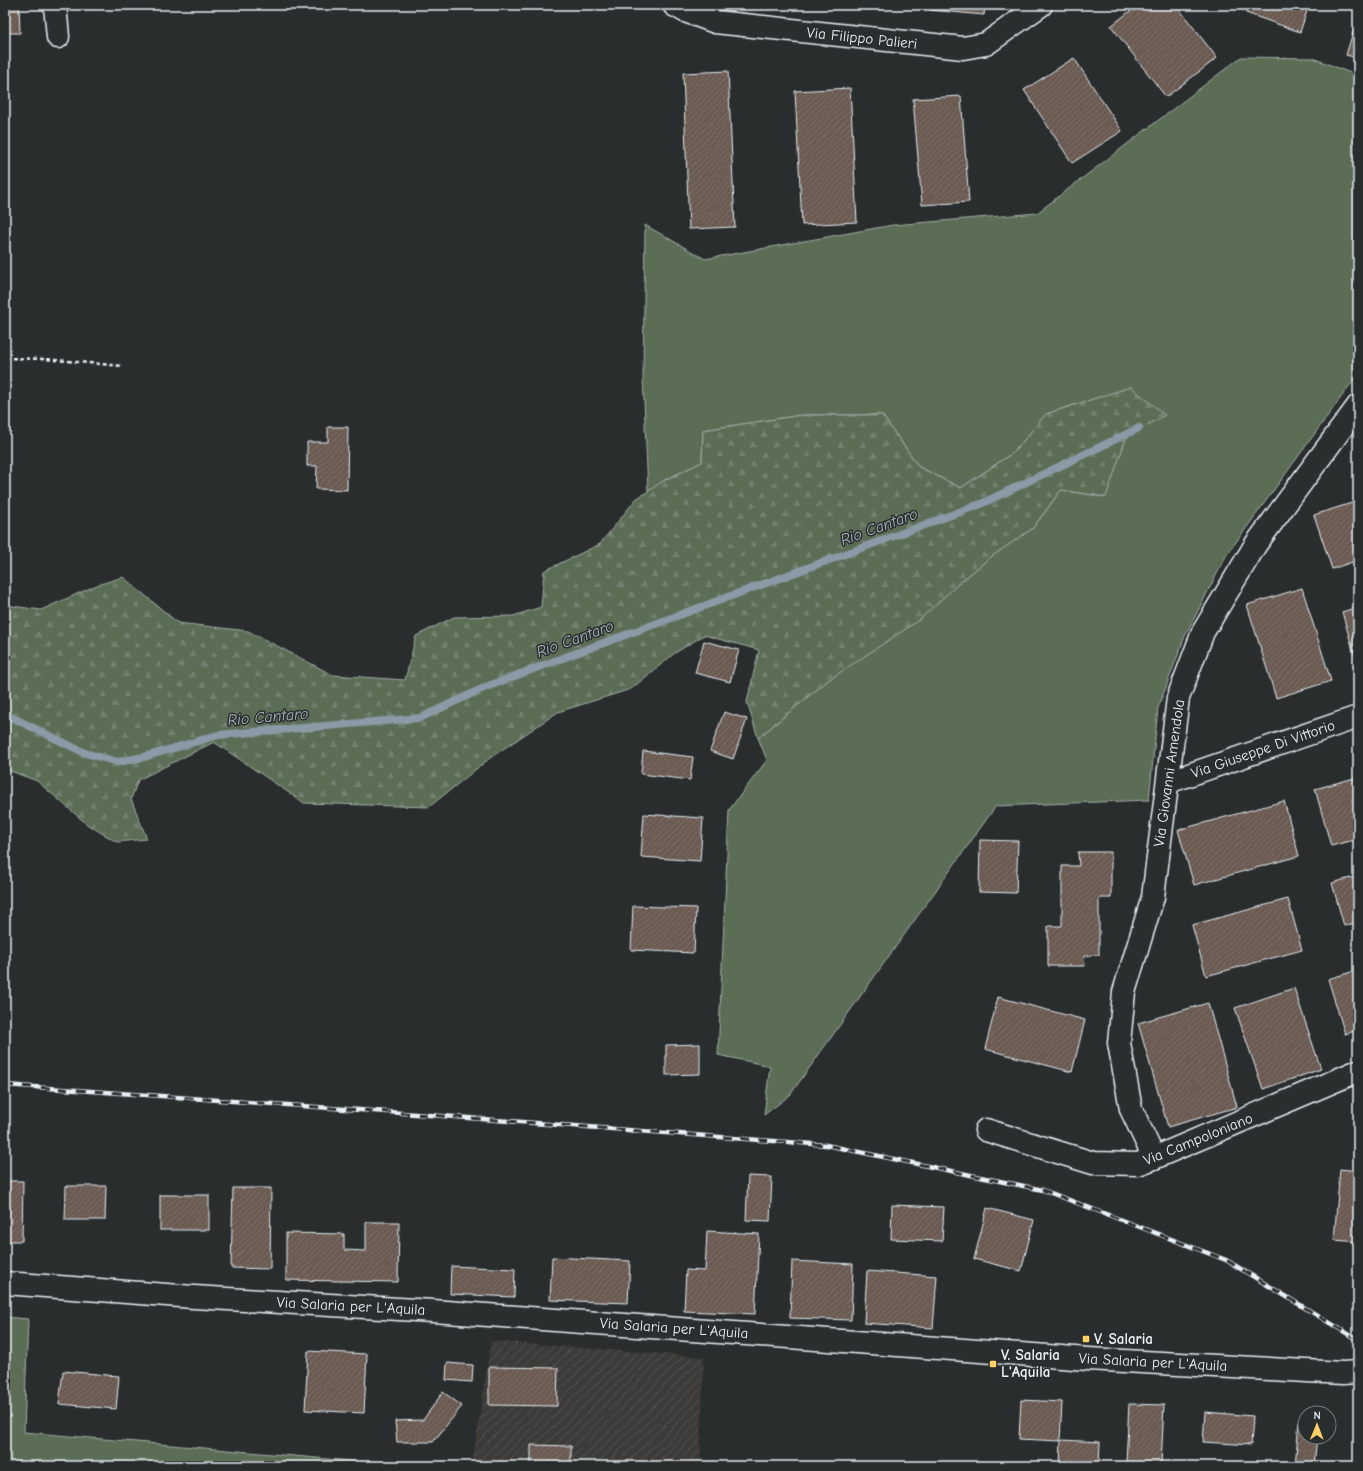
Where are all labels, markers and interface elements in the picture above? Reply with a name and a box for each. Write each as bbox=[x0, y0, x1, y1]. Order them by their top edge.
street label: Via Filippo Palieri bbox=[806, 23, 918, 53]
water label: Rio Cantaro bbox=[838, 505, 920, 549]
water label: Rio Cantaro bbox=[534, 617, 616, 661]
street label: Via Giovanni Amendola bbox=[1150, 698, 1188, 848]
water label: Rio Cantaro bbox=[227, 705, 309, 729]
street label: Via Giuseppe Di Vittorio bbox=[1189, 716, 1337, 782]
street label: Via Campoloniano bbox=[1141, 1109, 1255, 1169]
street label: Via Salaria per L'Aquila bbox=[276, 1293, 426, 1319]
street label: Via Salaria per L'Aquila bbox=[599, 1314, 749, 1342]
place label: V. Salaria bbox=[1094, 1330, 1153, 1348]
marker: V. Salaria bbox=[1081, 1334, 1091, 1344]
place label: V. Salaria L'Aquila bbox=[1001, 1346, 1060, 1381]
street label: Via Salaria per L'Aquila bbox=[1078, 1349, 1228, 1375]
marker: V. Salaria L'Aquila bbox=[988, 1359, 998, 1369]
north arrow bbox=[1297, 1405, 1337, 1445]
text: N bbox=[1313, 1409, 1321, 1422]

